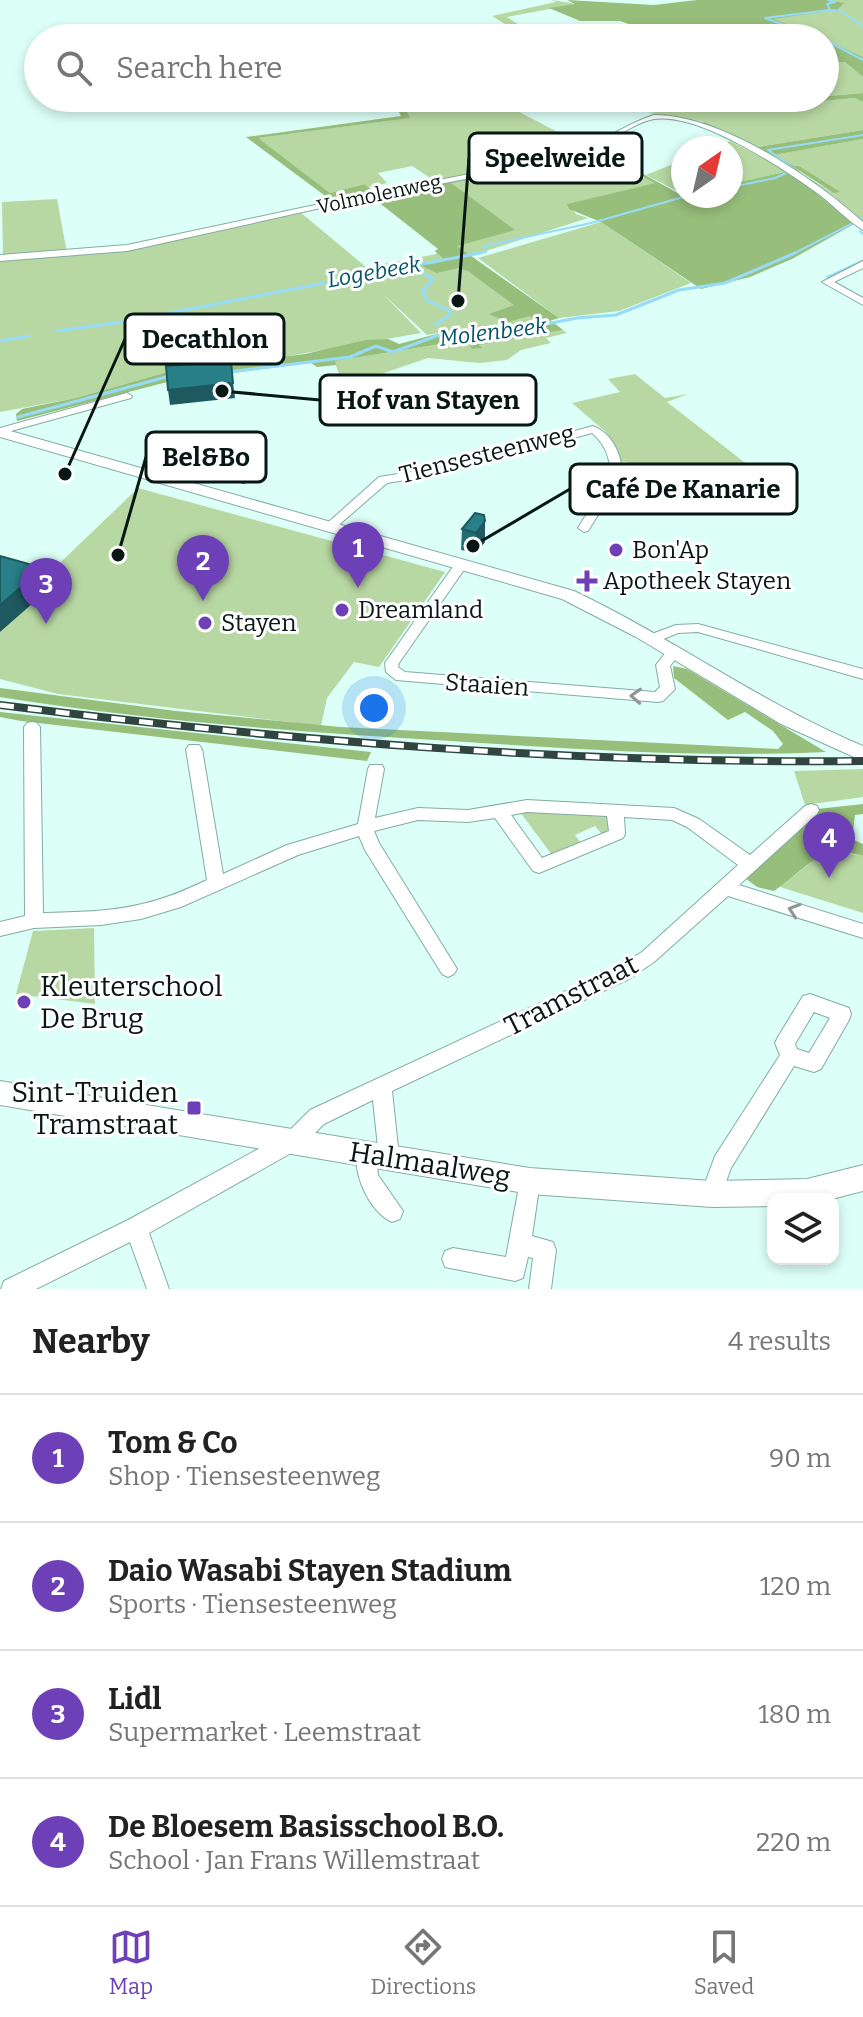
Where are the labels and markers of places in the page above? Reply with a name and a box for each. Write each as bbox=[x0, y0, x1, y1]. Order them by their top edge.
callout: Speelweide bbox=[469, 133, 642, 183]
callout: Decathlon bbox=[125, 314, 284, 364]
callout: Hof van Stayen bbox=[320, 375, 536, 425]
callout: Bel&Bo bbox=[146, 432, 266, 482]
callout: Café De Kanarie bbox=[570, 464, 797, 514]
pin: 1 bbox=[332, 522, 384, 588]
pin: 2 bbox=[177, 535, 229, 601]
place label: Bon'Ap bbox=[632, 536, 709, 564]
marker: Bon'Ap bbox=[607, 541, 625, 559]
pin: 3 bbox=[20, 558, 72, 624]
place label: Apotheek Stayen bbox=[603, 567, 791, 595]
marker: Apotheek Stayen bbox=[578, 572, 596, 590]
place label: Dreamland bbox=[358, 596, 483, 624]
marker: Dreamland bbox=[333, 601, 351, 619]
place label: Stayen bbox=[221, 609, 296, 637]
marker: Stayen bbox=[196, 614, 214, 632]
pin: 4 bbox=[803, 812, 855, 878]
place label: Kleuterschool De Brug bbox=[40, 970, 223, 1035]
marker: Kleuterschool De Brug bbox=[15, 993, 33, 1011]
place label: Sint-Truiden Tramstraat bbox=[11, 1076, 178, 1141]
marker: Sint-Truiden Tramstraat bbox=[185, 1099, 203, 1117]

